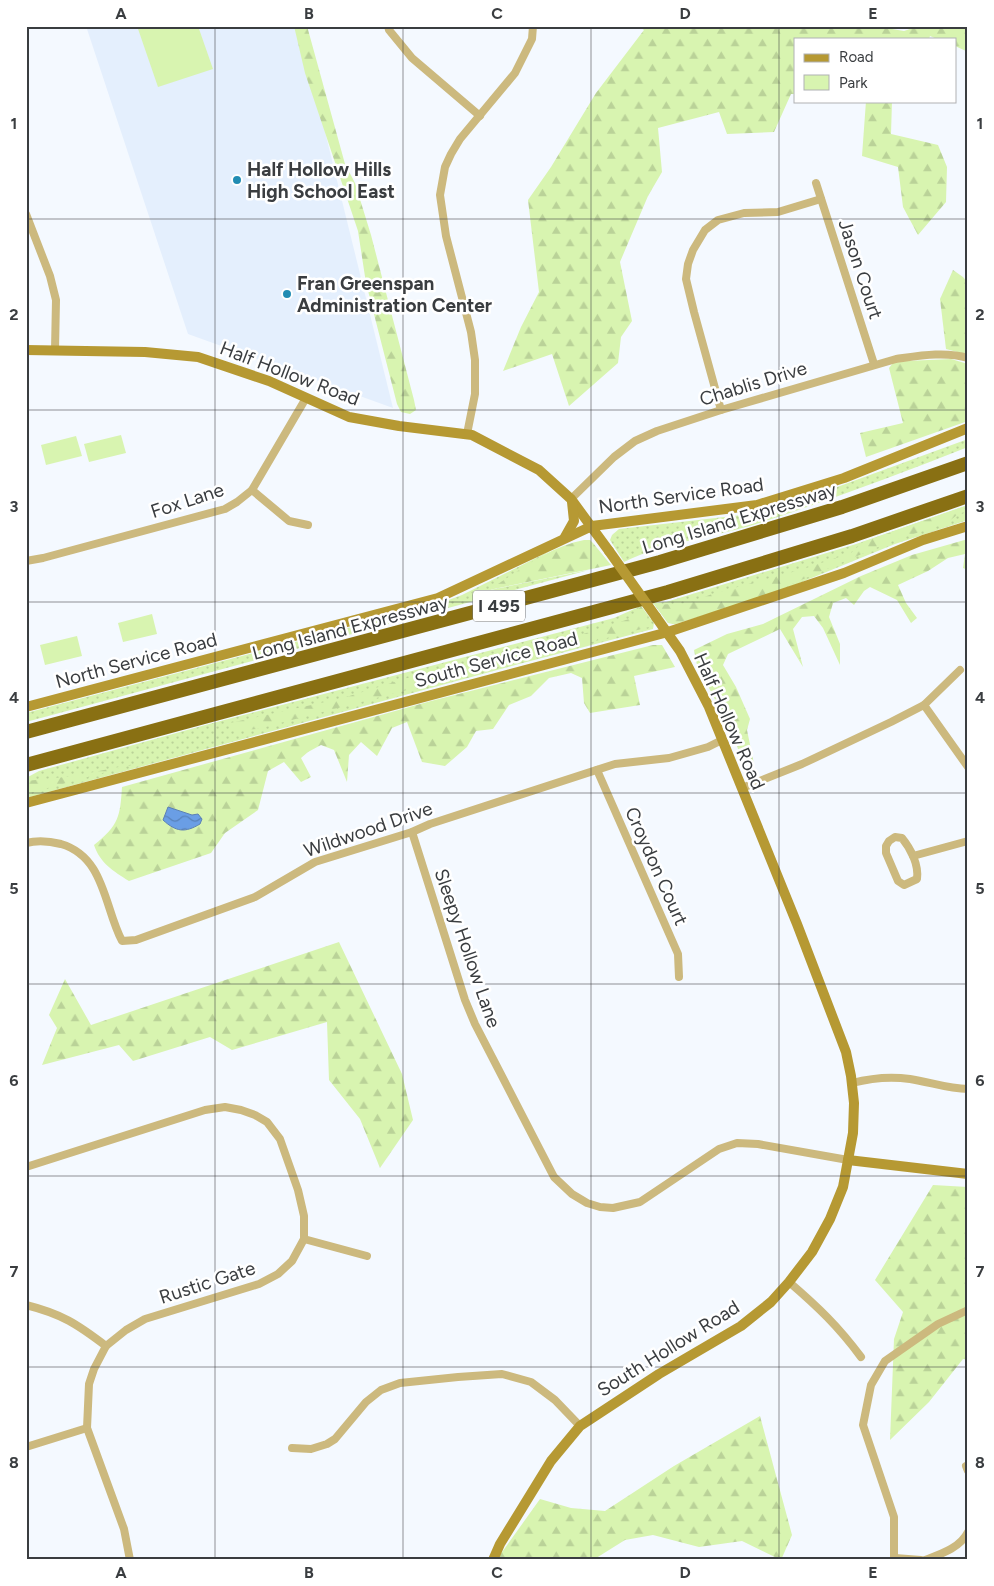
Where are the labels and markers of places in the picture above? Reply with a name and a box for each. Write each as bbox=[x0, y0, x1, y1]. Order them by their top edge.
place label: Half Hollow Hills High School East bbox=[247, 158, 395, 203]
marker: Half Hollow Hills High School East bbox=[231, 174, 243, 186]
place label: Fran Greenspan Administration Center bbox=[297, 272, 492, 317]
marker: Fran Greenspan Administration Center bbox=[281, 288, 293, 300]

